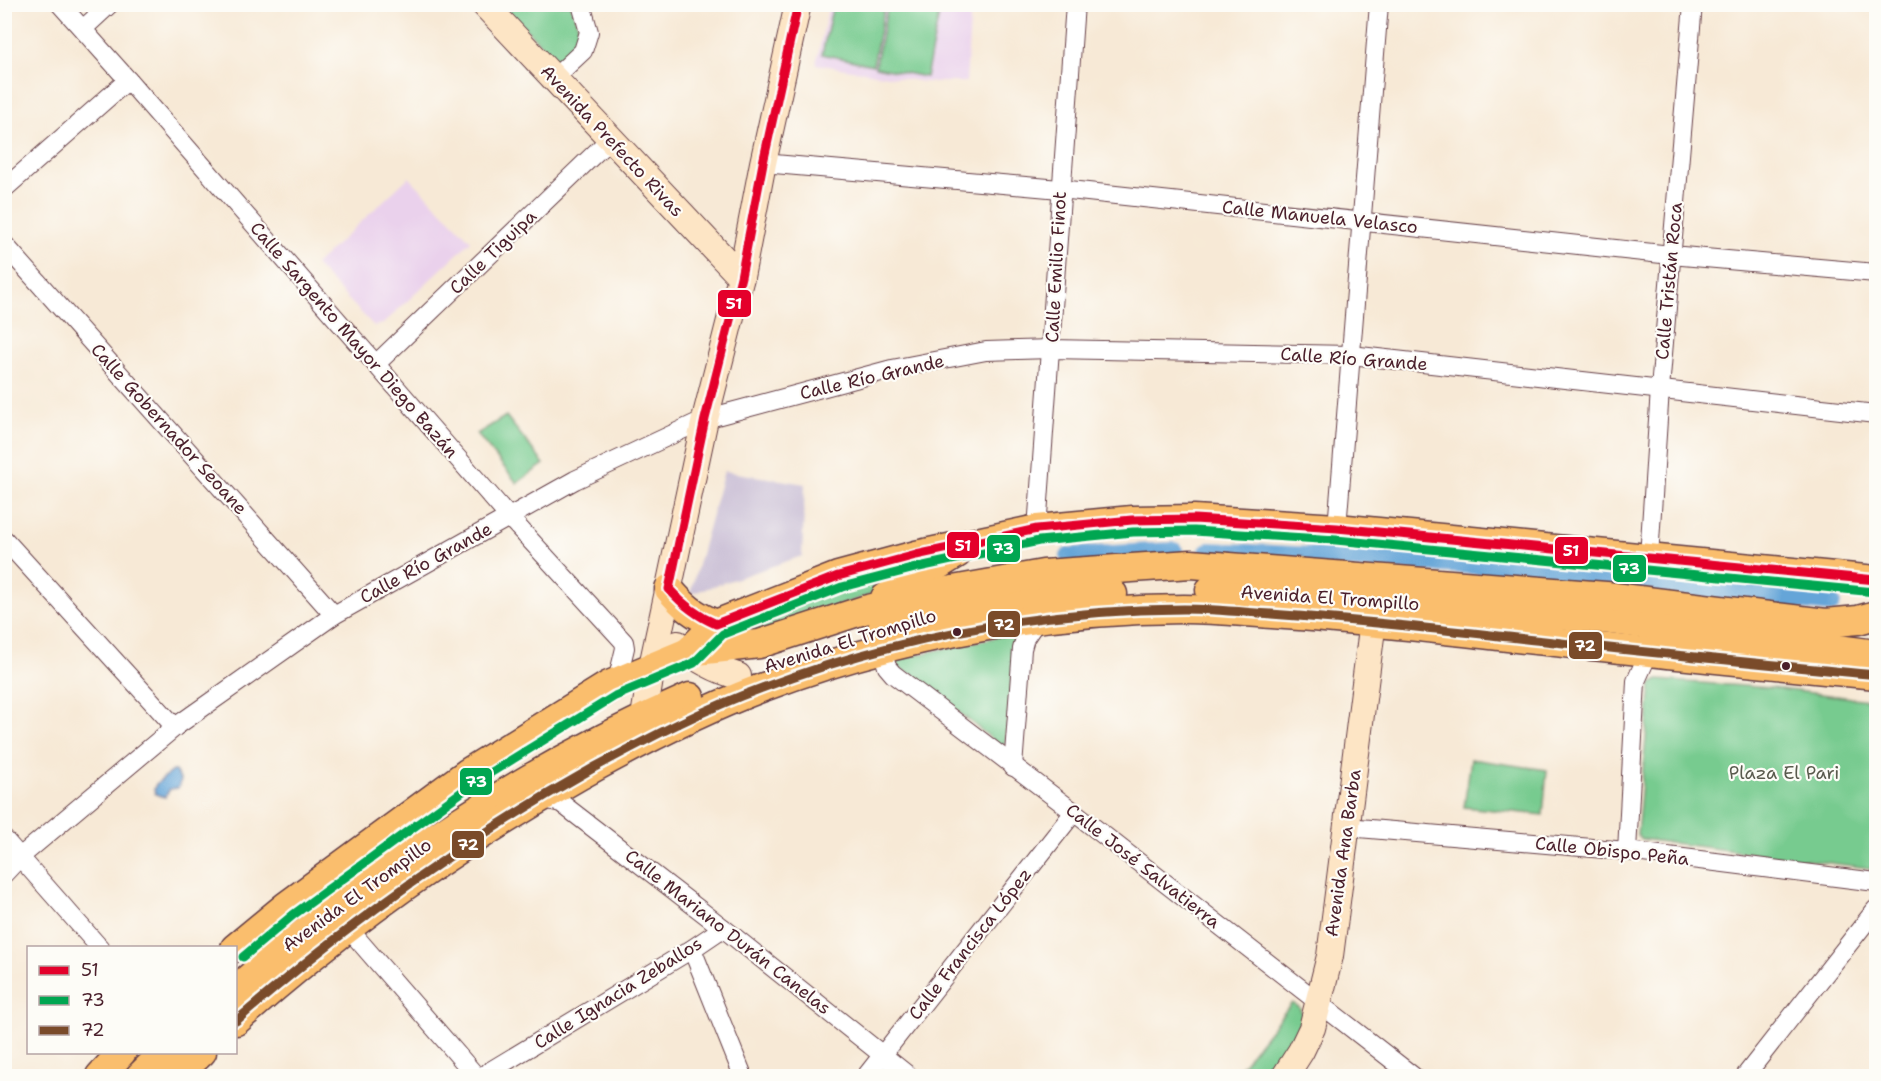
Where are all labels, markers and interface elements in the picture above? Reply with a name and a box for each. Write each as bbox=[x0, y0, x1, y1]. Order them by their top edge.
street label: Avenida Prefecto Rivas bbox=[535, 60, 689, 222]
street label: Calle Emilio Finot bbox=[1040, 191, 1072, 343]
street label: Calle Manuela Velasco bbox=[1221, 195, 1419, 239]
street label: Calle Tristán Roca bbox=[1650, 201, 1688, 361]
street label: Calle Tiguipa bbox=[444, 204, 542, 300]
street label: Calle Sargento Mayor Diego Bazán bbox=[245, 217, 463, 463]
line badge: 51 bbox=[717, 289, 752, 318]
text: 51 bbox=[726, 293, 742, 314]
street label: Calle Gobernador Seoane bbox=[85, 338, 253, 520]
street label: Calle Río Grande bbox=[1280, 342, 1428, 376]
street label: Calle Río Grande bbox=[797, 349, 947, 405]
street label: Calle Río Grande bbox=[356, 517, 496, 609]
line badge: 51 bbox=[946, 531, 980, 559]
line badge: 73 bbox=[986, 534, 1021, 563]
text: 51 bbox=[955, 535, 971, 556]
line badge: 51 bbox=[1554, 536, 1589, 565]
text: 73 bbox=[992, 538, 1014, 559]
text: 51 bbox=[1563, 540, 1579, 561]
line badge: 73 bbox=[1612, 554, 1647, 583]
text: 73 bbox=[1618, 558, 1640, 579]
street label: Avenida El Trompillo bbox=[1240, 580, 1420, 616]
street label: Avenida El Trompillo bbox=[761, 603, 939, 679]
line badge: 72 bbox=[987, 610, 1021, 638]
text: 72 bbox=[993, 614, 1015, 635]
unlabelled marker bbox=[951, 626, 963, 638]
line badge: 72 bbox=[1568, 631, 1603, 660]
text: 72 bbox=[1574, 635, 1596, 656]
unlabelled marker bbox=[1780, 660, 1792, 672]
park label: Plaza El Pari bbox=[1729, 761, 1839, 785]
line badge: 73 bbox=[459, 767, 493, 796]
street label: Avenida Ana Barba bbox=[1319, 768, 1367, 938]
text: 73 bbox=[465, 771, 487, 792]
street label: Calle José Salvatierra bbox=[1061, 798, 1225, 934]
line badge: 72 bbox=[451, 830, 485, 859]
street label: Calle Obispo Peña bbox=[1534, 831, 1690, 871]
street label: Avenida El Trompillo bbox=[278, 833, 436, 957]
text: 72 bbox=[457, 834, 479, 855]
street label: Calle Mariano Durán Canelas bbox=[620, 844, 836, 1020]
street label: Calle Francisca López bbox=[903, 863, 1037, 1025]
street label: Calle Ignacia Zeballos bbox=[529, 931, 707, 1055]
legend bbox=[27, 946, 237, 1054]
text: 51 bbox=[81, 958, 99, 982]
text: 73 bbox=[81, 988, 105, 1012]
text: 72 bbox=[81, 1018, 105, 1042]

